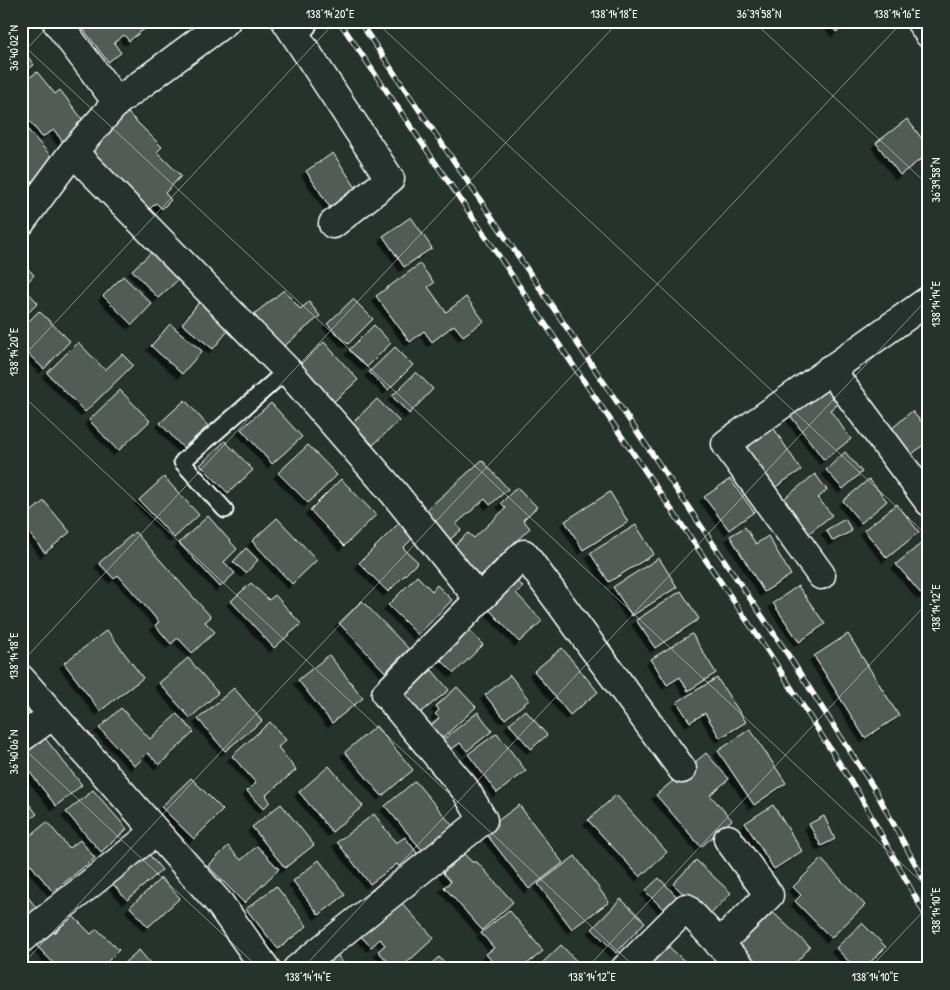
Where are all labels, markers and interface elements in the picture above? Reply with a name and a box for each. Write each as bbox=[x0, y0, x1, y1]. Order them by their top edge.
text: 138°14'20"E bbox=[306, 5, 355, 22]
text: 138°14'18"E bbox=[590, 5, 638, 22]
text: 36°39'58"N bbox=[737, 5, 782, 22]
text: 138°14'16"E bbox=[874, 5, 921, 22]
text: 36°40'02"N bbox=[5, 25, 22, 71]
text: 36°39'58"N bbox=[927, 158, 944, 203]
text: 138°14'14"E bbox=[927, 280, 944, 327]
text: 138°14'20"E bbox=[5, 327, 22, 376]
text: 138°14'12"E bbox=[927, 584, 944, 632]
text: 138°14'18"E bbox=[5, 632, 22, 680]
text: 36°40'06"N bbox=[5, 730, 22, 774]
text: 138°14'10"E bbox=[927, 887, 944, 935]
text: 138°14'14"E bbox=[285, 968, 332, 985]
text: 138°14'12"E bbox=[568, 968, 616, 985]
text: 138°14'10"E bbox=[851, 968, 899, 985]

